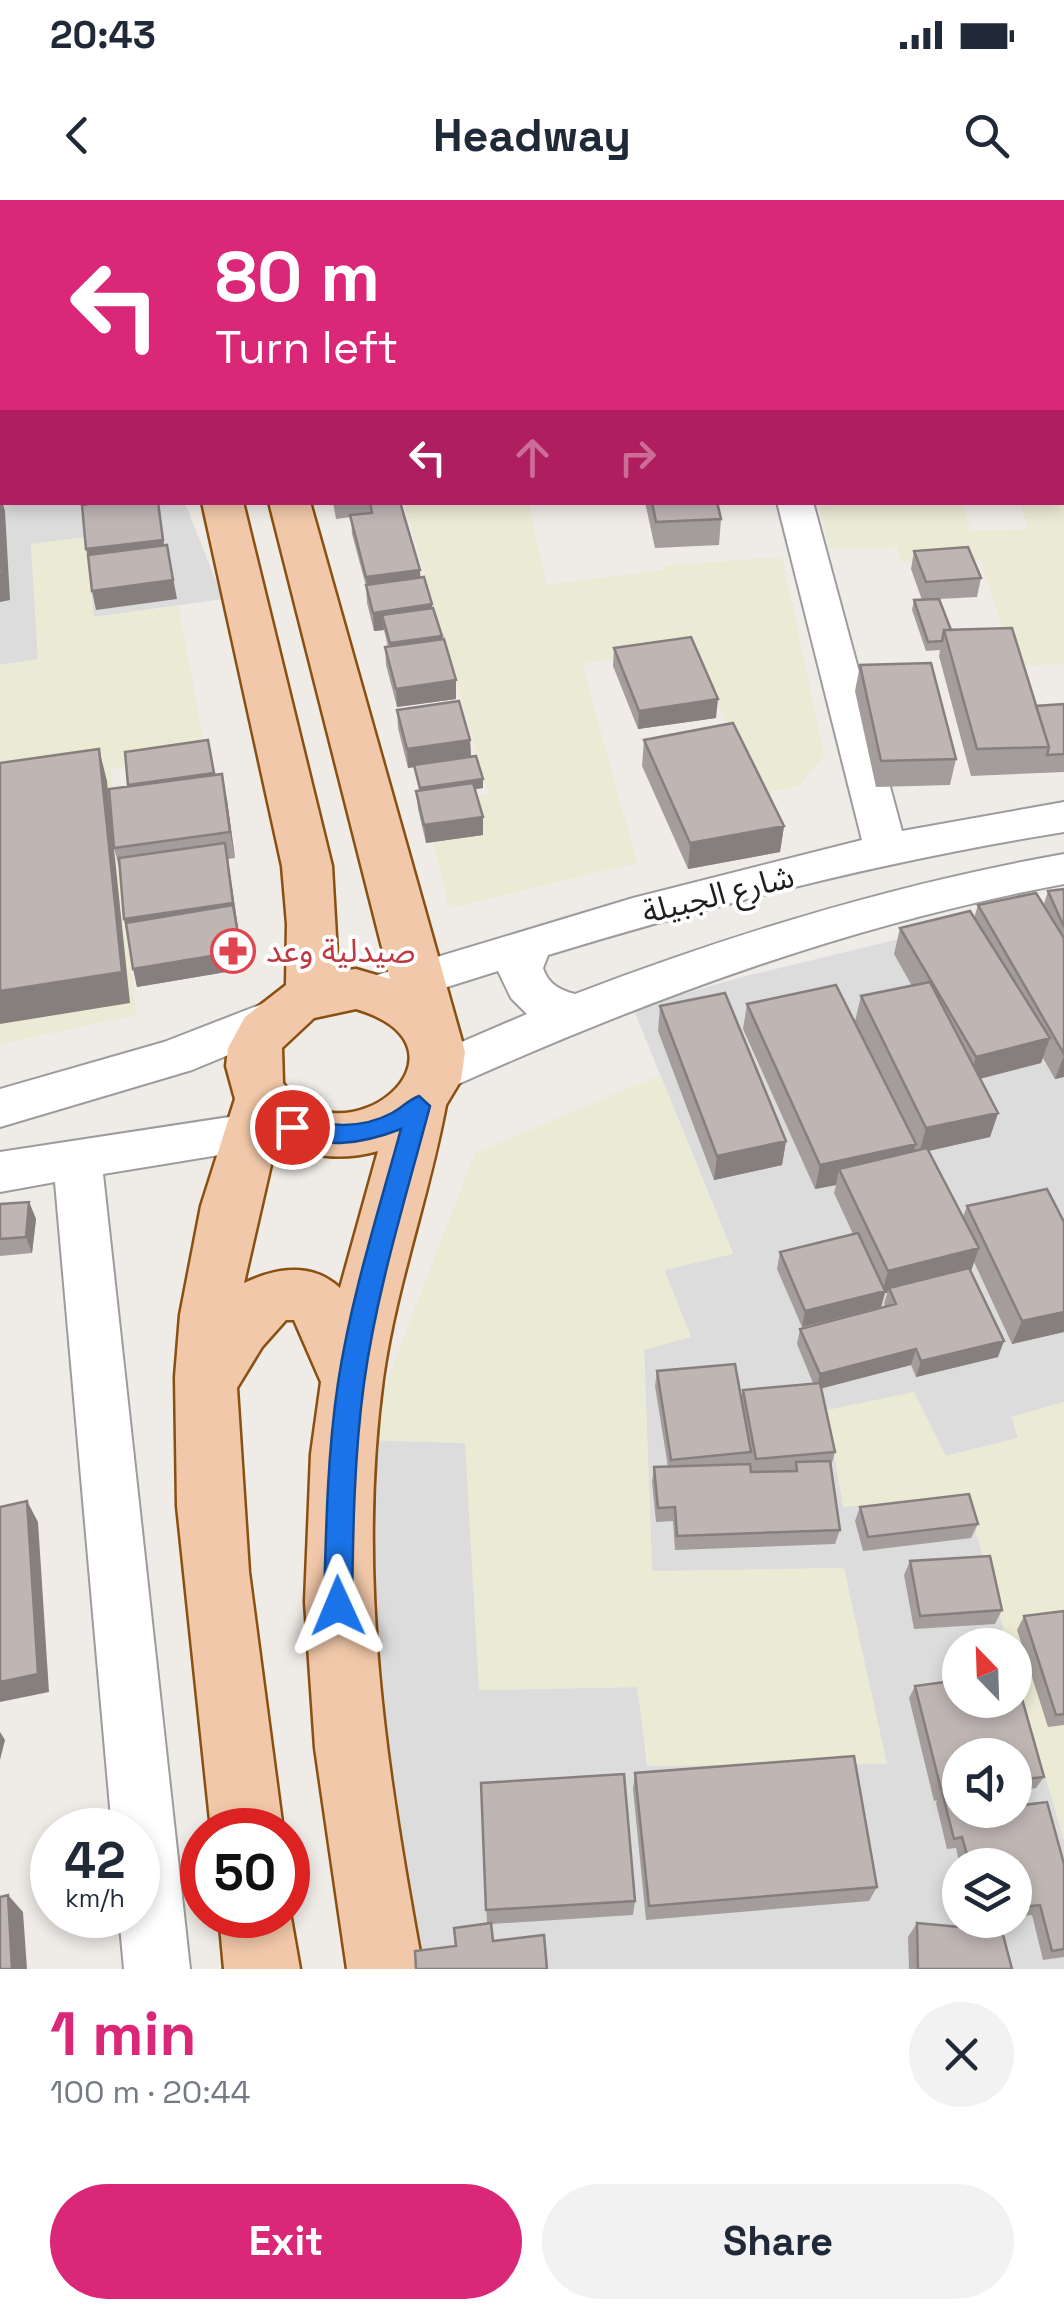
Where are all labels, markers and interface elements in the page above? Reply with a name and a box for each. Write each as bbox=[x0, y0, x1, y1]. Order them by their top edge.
text: 20:43 bbox=[50, 11, 156, 59]
text: Headway bbox=[433, 107, 631, 164]
icon: back bbox=[50, 108, 105, 163]
icon: search bbox=[959, 108, 1014, 163]
text: 80 m bbox=[215, 232, 380, 321]
icon: left bbox=[50, 240, 180, 370]
text: Turn left bbox=[215, 319, 398, 376]
icon: left bbox=[400, 430, 455, 485]
icon: ahead bbox=[505, 430, 560, 485]
icon: right bbox=[610, 430, 665, 485]
street label: شارع الجبيلة bbox=[638, 856, 799, 936]
pharmacy icon: صيدلية وعد bbox=[210, 928, 256, 974]
place label: صيدلية وعد bbox=[266, 931, 415, 971]
pin bbox=[250, 1085, 335, 1170]
icon: arrive bbox=[265, 1100, 320, 1155]
position arrow bbox=[286, 1554, 390, 1658]
north arrow bbox=[942, 1628, 1032, 1718]
map controls bbox=[942, 1628, 1032, 1938]
button: sound bbox=[942, 1738, 1032, 1828]
speed limit sign: 50 bbox=[180, 1808, 310, 1938]
text: 42 bbox=[64, 1829, 126, 1893]
button: layers bbox=[942, 1848, 1032, 1938]
text: km/h bbox=[65, 1882, 125, 1914]
text: 1 min bbox=[50, 1996, 197, 2073]
button: close bbox=[909, 2002, 1014, 2107]
text: 100 m · 20:44 bbox=[50, 2072, 250, 2112]
button: Exit bbox=[50, 2184, 522, 2299]
button: Share bbox=[542, 2184, 1014, 2299]

